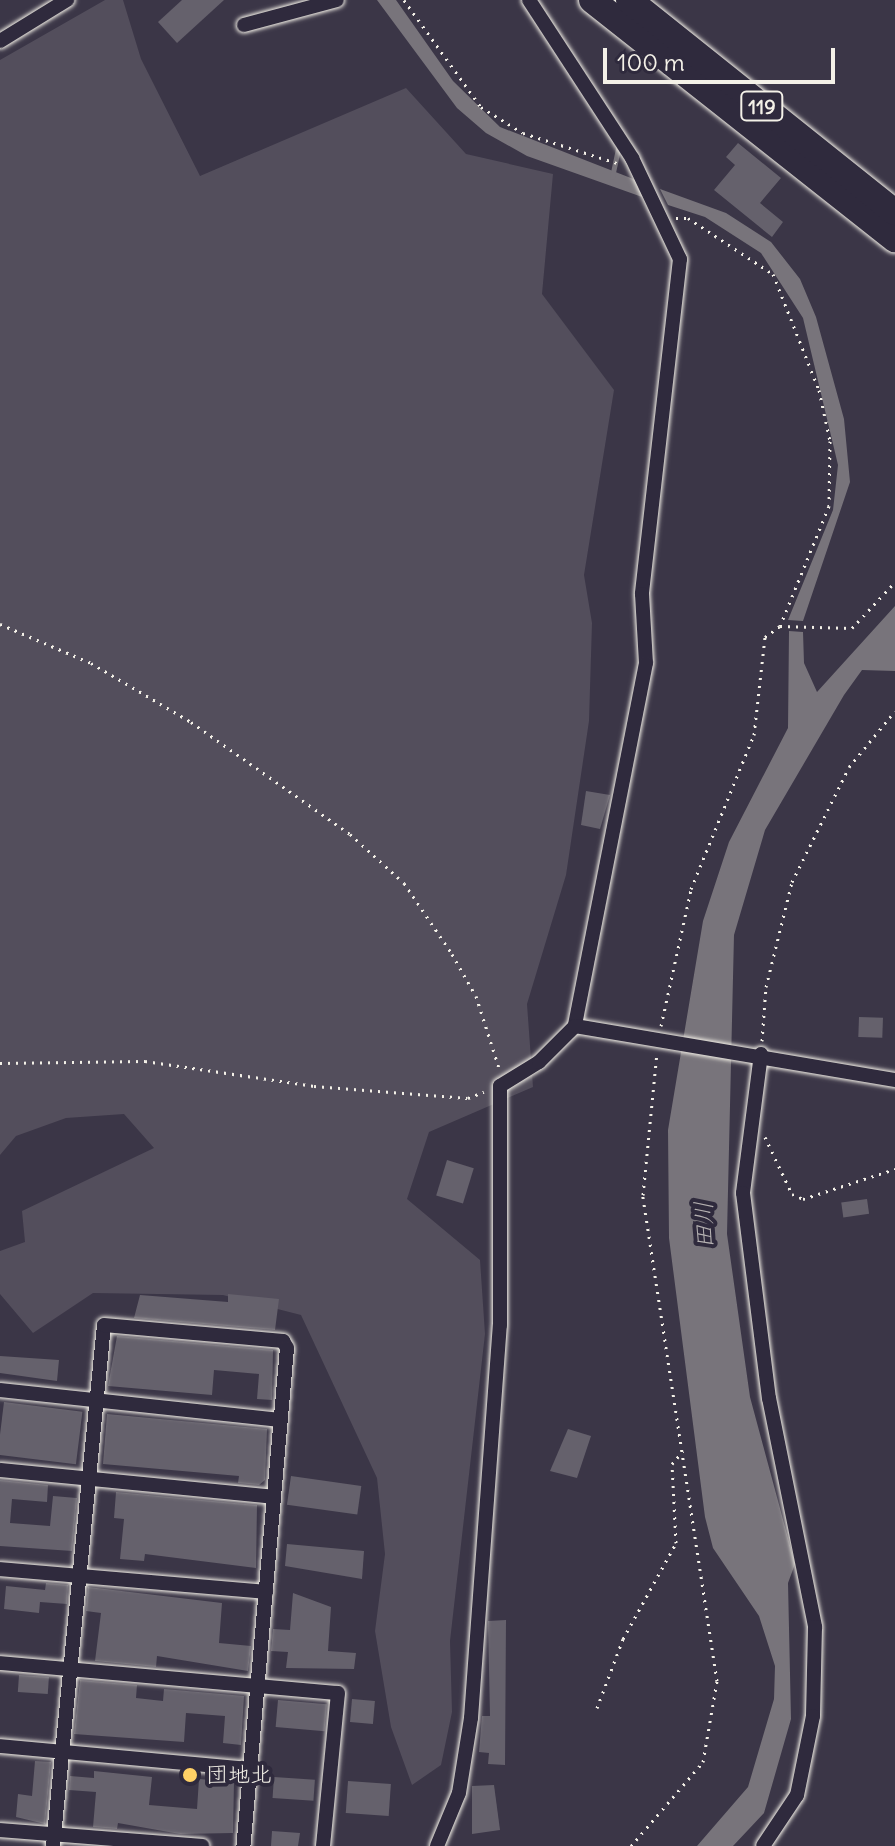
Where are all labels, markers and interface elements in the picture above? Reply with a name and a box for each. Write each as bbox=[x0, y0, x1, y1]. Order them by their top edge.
scale bar bbox=[607, 32, 839, 82]
text: 100 m bbox=[617, 47, 685, 77]
road number: 119 bbox=[740, 90, 784, 122]
water label: 田川 bbox=[689, 1201, 719, 1249]
place label: 団地北 bbox=[206, 1762, 272, 1788]
marker: 団地北 bbox=[181, 1766, 199, 1784]

